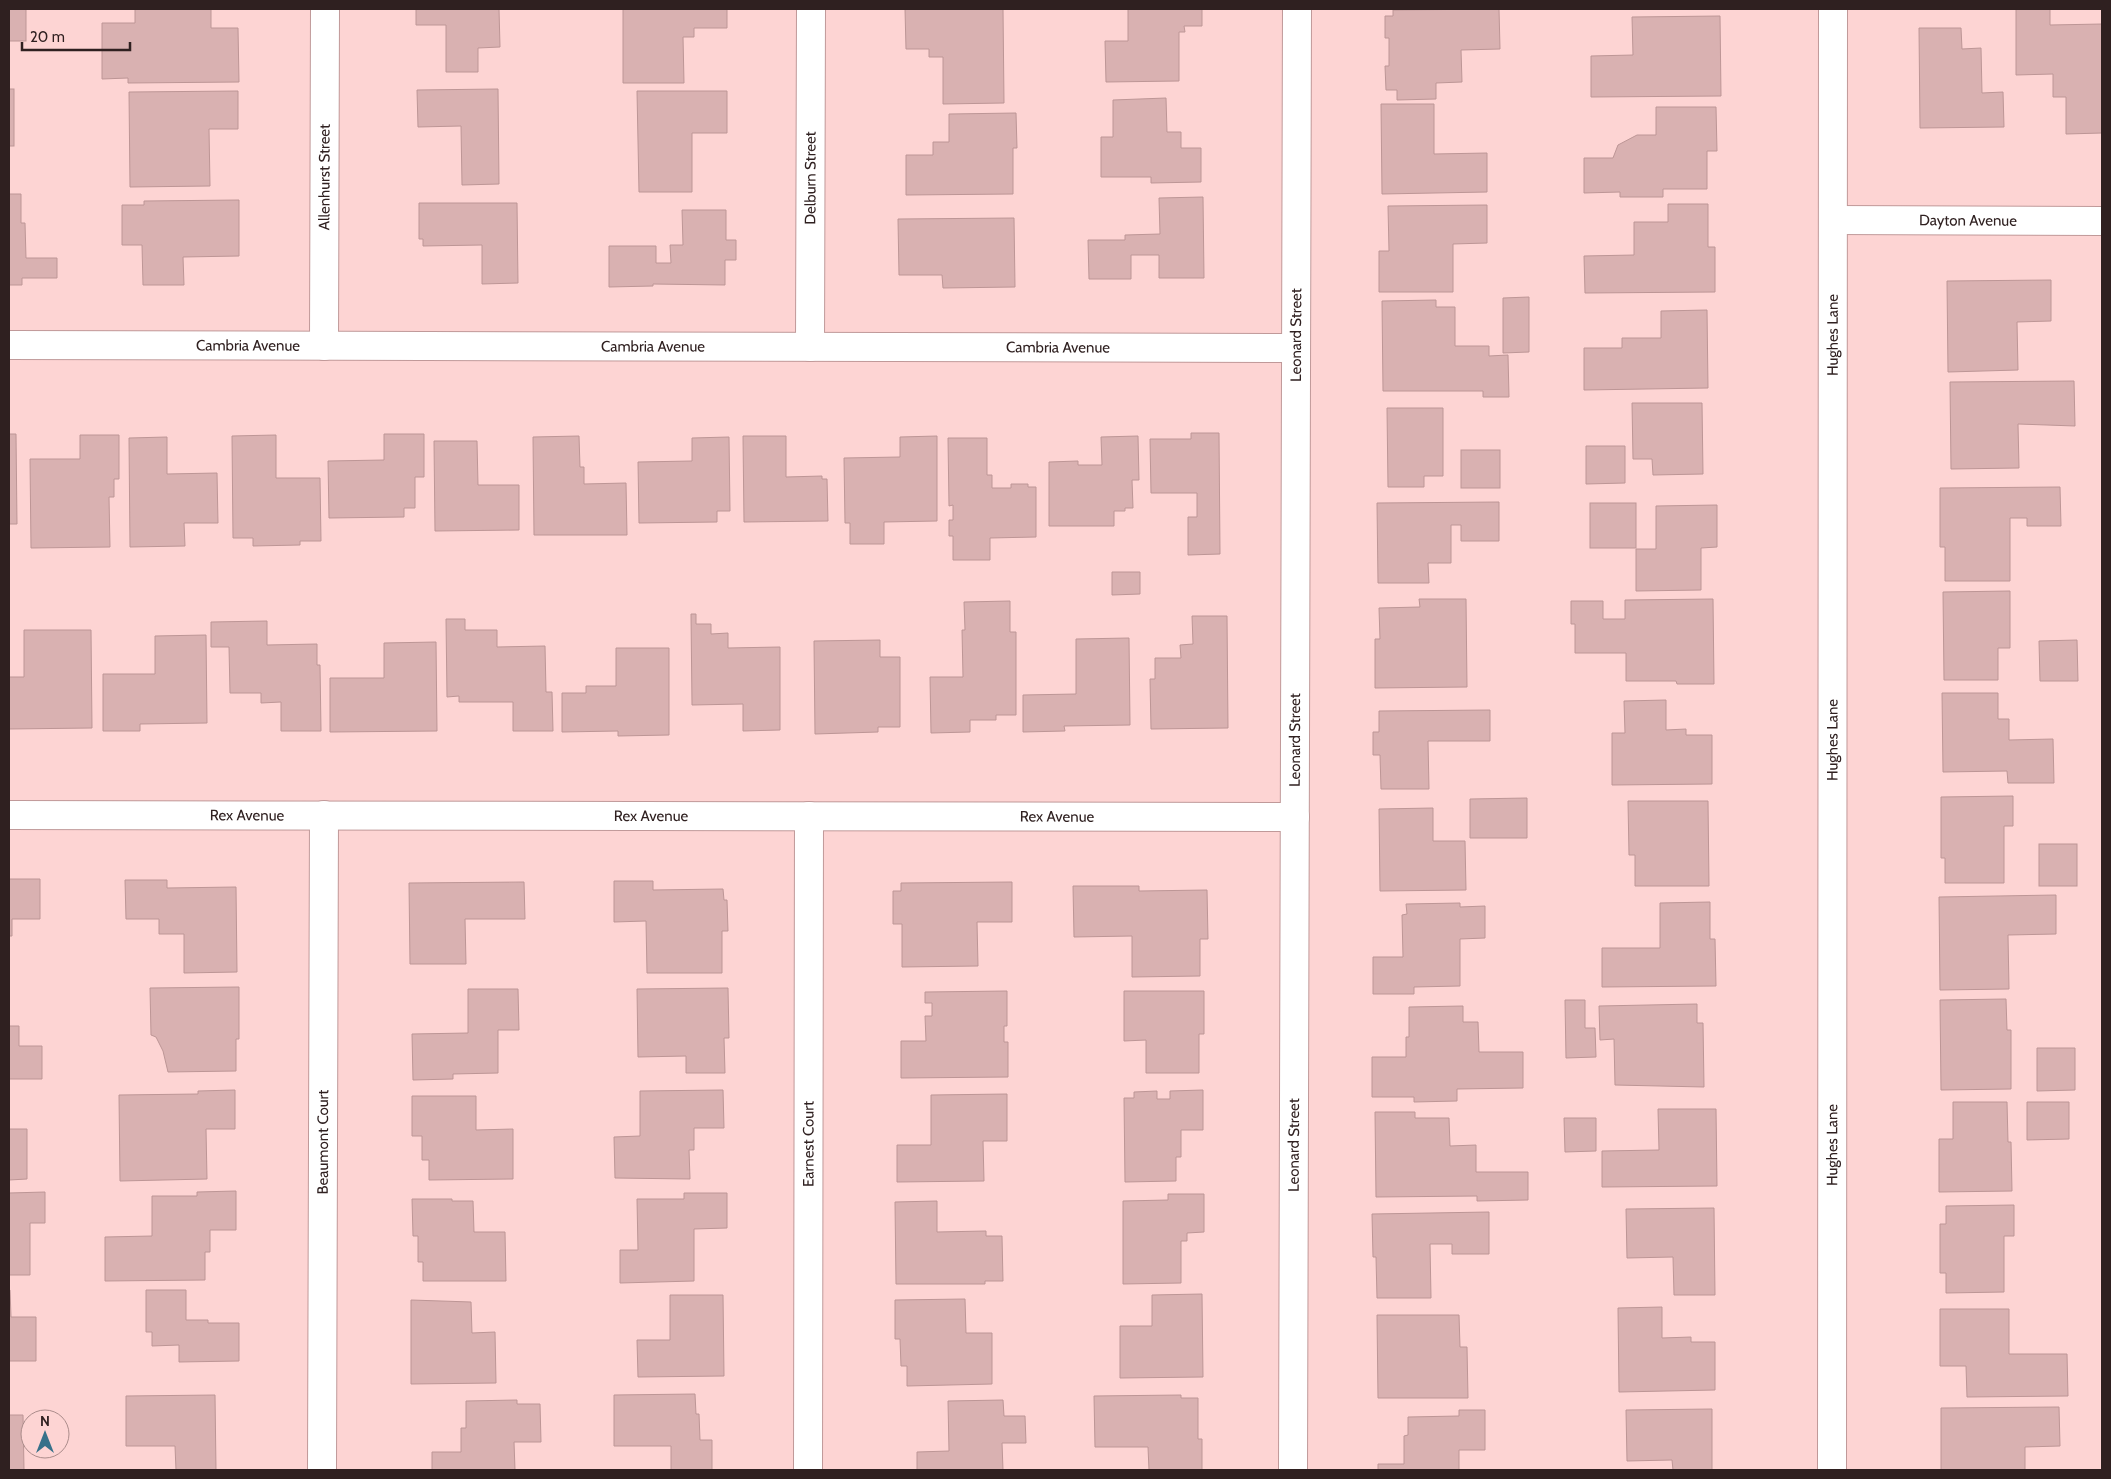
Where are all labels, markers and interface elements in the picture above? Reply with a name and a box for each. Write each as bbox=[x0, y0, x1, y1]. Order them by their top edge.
scale bar bbox=[22, 20, 130, 52]
text: 20 m bbox=[30, 28, 65, 46]
street label: Allenhurst Street bbox=[315, 124, 334, 230]
street label: Delburn Street bbox=[801, 131, 820, 225]
street label: Dayton Avenue bbox=[1919, 211, 2017, 230]
street label: Leonard Street bbox=[1287, 288, 1305, 382]
street label: Hughes Lane bbox=[1824, 294, 1842, 376]
street label: Cambria Avenue bbox=[196, 336, 300, 355]
street label: Cambria Avenue bbox=[601, 337, 705, 356]
street label: Cambria Avenue bbox=[1006, 338, 1110, 357]
street label: Leonard Street bbox=[1286, 693, 1304, 787]
street label: Hughes Lane bbox=[1823, 699, 1842, 781]
street label: Rex Avenue bbox=[210, 806, 285, 824]
street label: Rex Avenue bbox=[614, 807, 689, 825]
street label: Rex Avenue bbox=[1020, 808, 1095, 826]
street label: Beaumont Court bbox=[314, 1090, 332, 1194]
street label: Leonard Street bbox=[1285, 1098, 1303, 1192]
street label: Earnest Court bbox=[799, 1101, 818, 1187]
street label: Hughes Lane bbox=[1823, 1104, 1841, 1186]
north arrow bbox=[20, 1409, 70, 1459]
text: N bbox=[40, 1412, 50, 1430]

